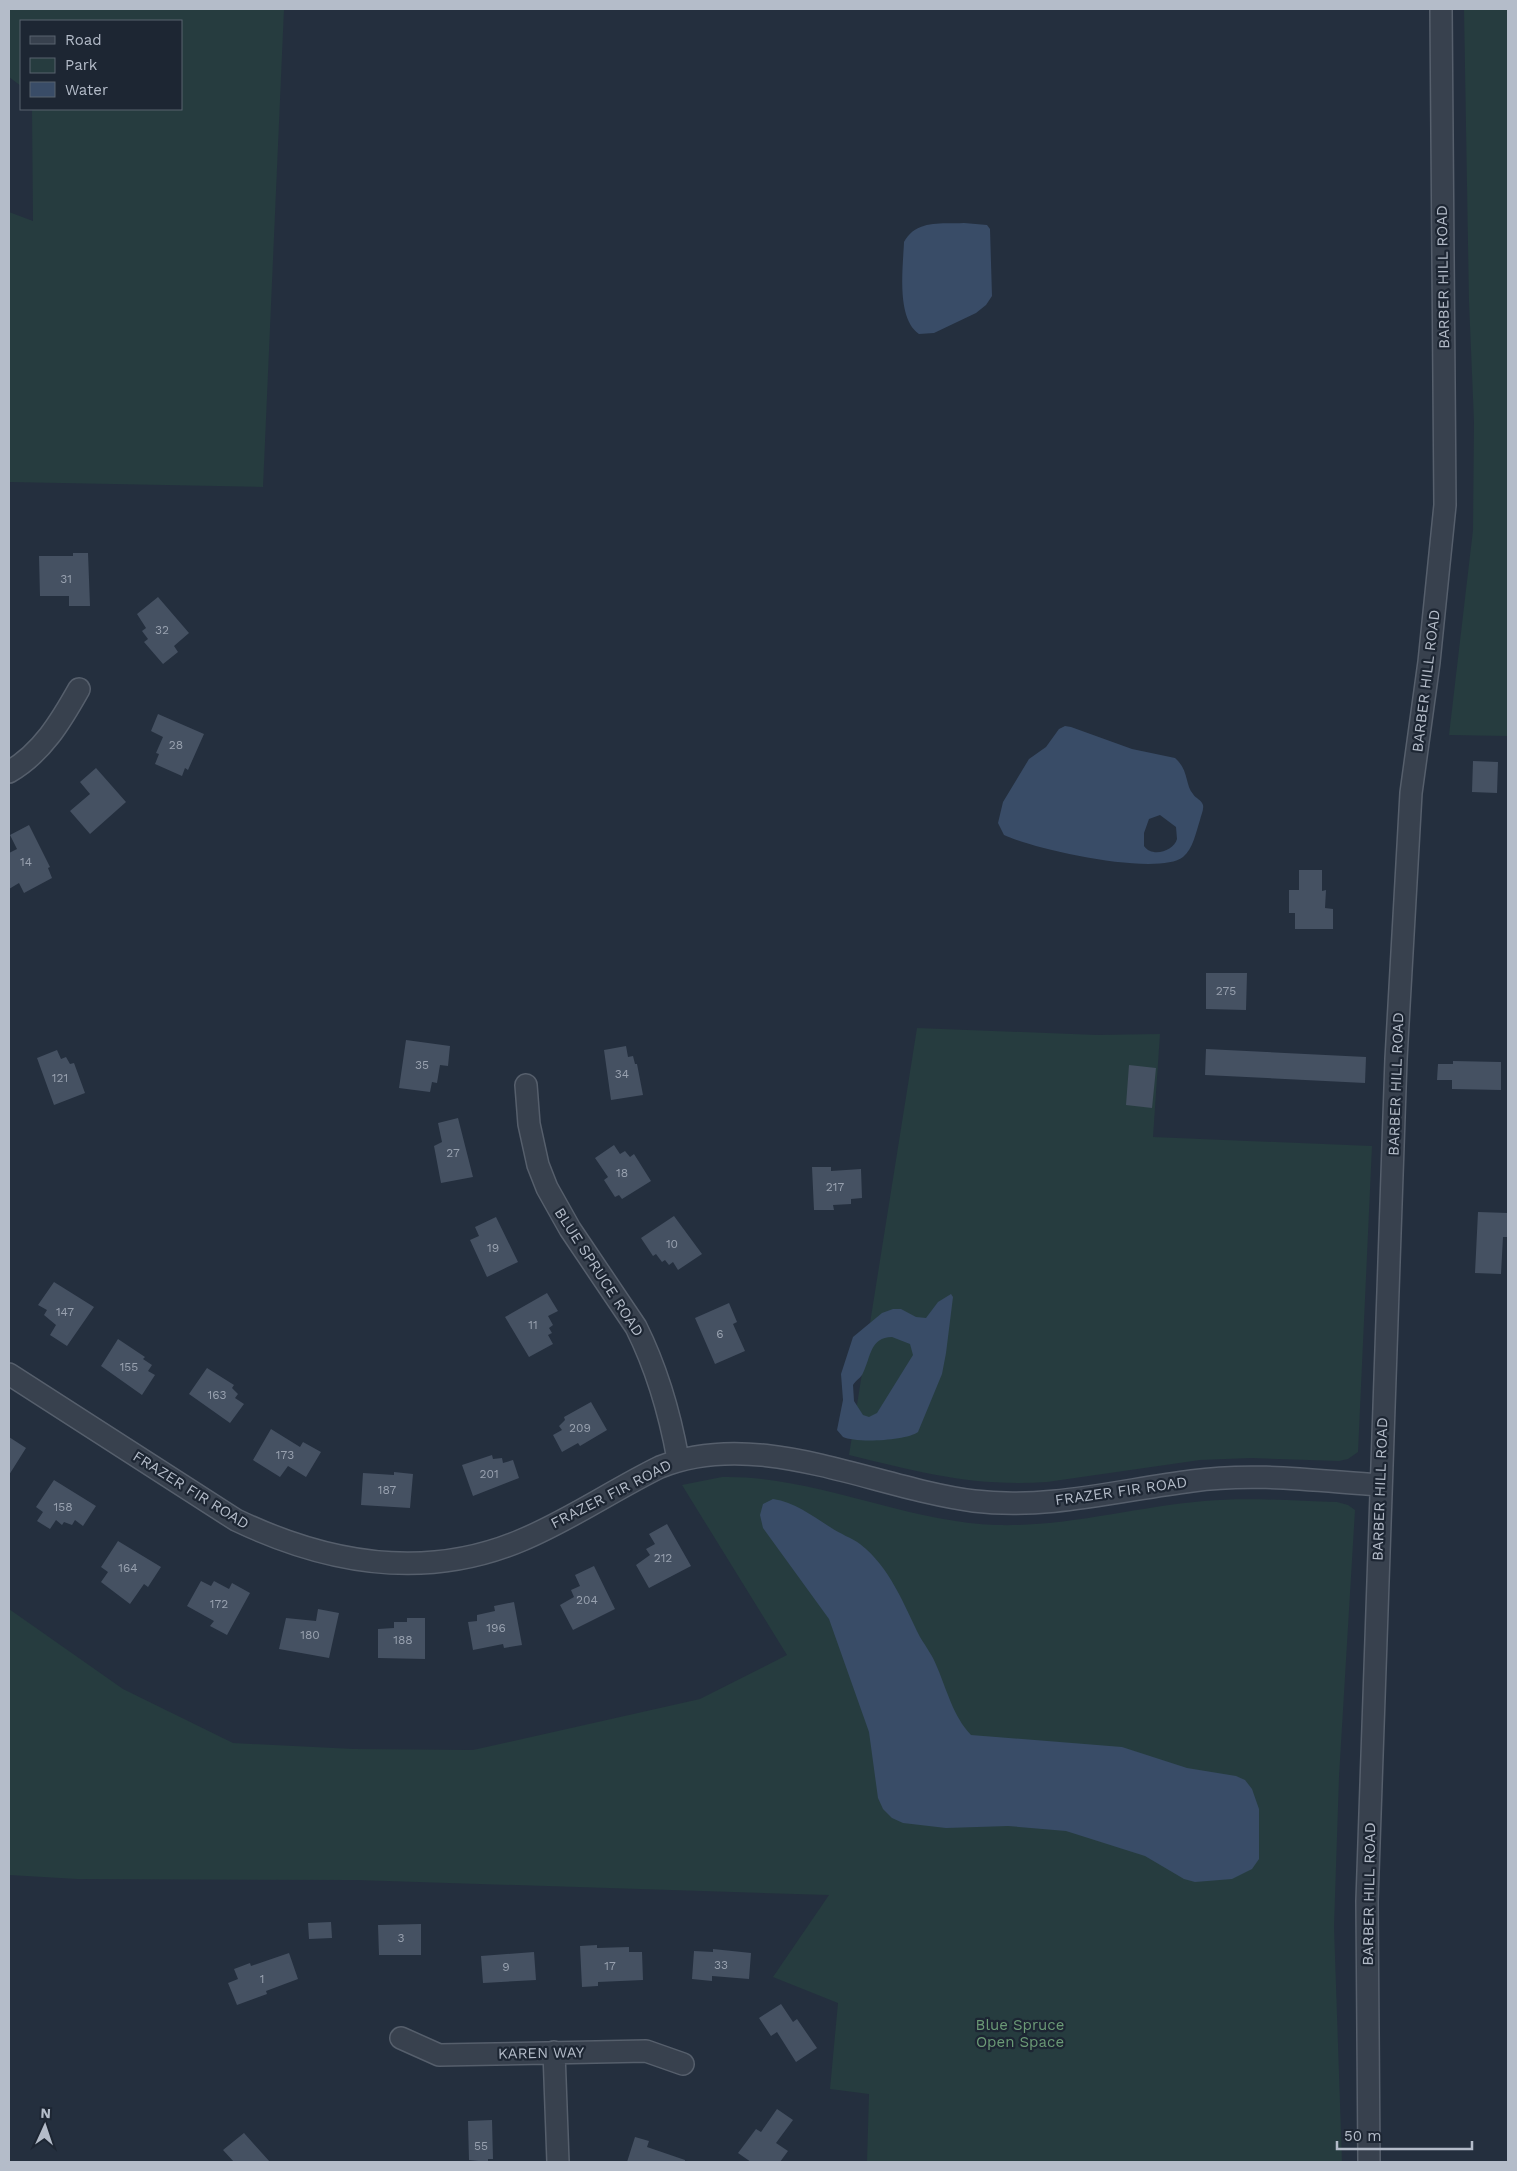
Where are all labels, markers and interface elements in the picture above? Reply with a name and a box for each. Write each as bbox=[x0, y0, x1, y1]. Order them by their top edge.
legend bbox=[20, 20, 182, 110]
text: Road bbox=[65, 31, 102, 49]
text: Park bbox=[65, 56, 98, 74]
text: Water bbox=[65, 81, 108, 99]
street label: BARBER HILL ROAD bbox=[1433, 205, 1453, 349]
house number: 31 bbox=[60, 572, 72, 586]
street label: BARBER HILL ROAD bbox=[1408, 609, 1444, 753]
house number: 32 bbox=[155, 623, 169, 637]
house number: 28 bbox=[169, 738, 183, 752]
house number: 14 bbox=[20, 855, 32, 869]
house number: 275 bbox=[1216, 984, 1236, 998]
street label: BARBER HILL ROAD bbox=[1385, 1012, 1407, 1156]
house number: 35 bbox=[415, 1058, 429, 1072]
house number: 34 bbox=[615, 1067, 629, 1081]
house number: 121 bbox=[52, 1071, 68, 1085]
house number: 27 bbox=[446, 1146, 460, 1160]
house number: 18 bbox=[616, 1166, 628, 1180]
house number: 217 bbox=[826, 1180, 844, 1194]
street label: BLUE SPRUCE ROAD bbox=[551, 1204, 647, 1340]
house number: 10 bbox=[666, 1237, 678, 1251]
house number: 19 bbox=[487, 1241, 499, 1255]
house number: 147 bbox=[56, 1305, 74, 1319]
house number: 11 bbox=[528, 1318, 538, 1332]
house number: 6 bbox=[716, 1327, 724, 1341]
house number: 155 bbox=[120, 1360, 138, 1374]
house number: 163 bbox=[208, 1388, 226, 1402]
street label: BARBER HILL ROAD bbox=[1369, 1417, 1391, 1561]
house number: 209 bbox=[569, 1421, 591, 1435]
street label: FRAZER FIR ROAD bbox=[130, 1447, 252, 1533]
house number: 173 bbox=[276, 1448, 294, 1462]
street label: FRAZER FIR ROAD bbox=[548, 1456, 674, 1532]
house number: 201 bbox=[479, 1467, 499, 1481]
street label: FRAZER FIR ROAD bbox=[1054, 1473, 1188, 1509]
house number: 187 bbox=[378, 1483, 396, 1497]
house number: 158 bbox=[53, 1500, 73, 1514]
house number: 212 bbox=[654, 1551, 672, 1565]
house number: 164 bbox=[118, 1561, 138, 1575]
house number: 204 bbox=[576, 1593, 598, 1607]
house number: 172 bbox=[210, 1597, 228, 1611]
house number: 196 bbox=[486, 1621, 506, 1635]
house number: 180 bbox=[300, 1628, 320, 1642]
house number: 188 bbox=[393, 1633, 413, 1647]
street label: BARBER HILL ROAD bbox=[1359, 1822, 1379, 1966]
house number: 3 bbox=[398, 1931, 405, 1945]
house number: 33 bbox=[714, 1958, 728, 1972]
house number: 17 bbox=[604, 1959, 616, 1973]
house number: 9 bbox=[502, 1960, 510, 1974]
house number: 1 bbox=[260, 1972, 264, 1986]
park label: Blue Spruce Open Space bbox=[976, 2016, 1064, 2051]
street label: KAREN WAY bbox=[498, 2043, 585, 2063]
north arrow bbox=[20, 2101, 70, 2151]
text: N bbox=[40, 2105, 51, 2121]
scale bar bbox=[1337, 2118, 1472, 2150]
text: 50 m bbox=[1344, 2127, 1381, 2145]
house number: 55 bbox=[474, 2139, 488, 2153]

